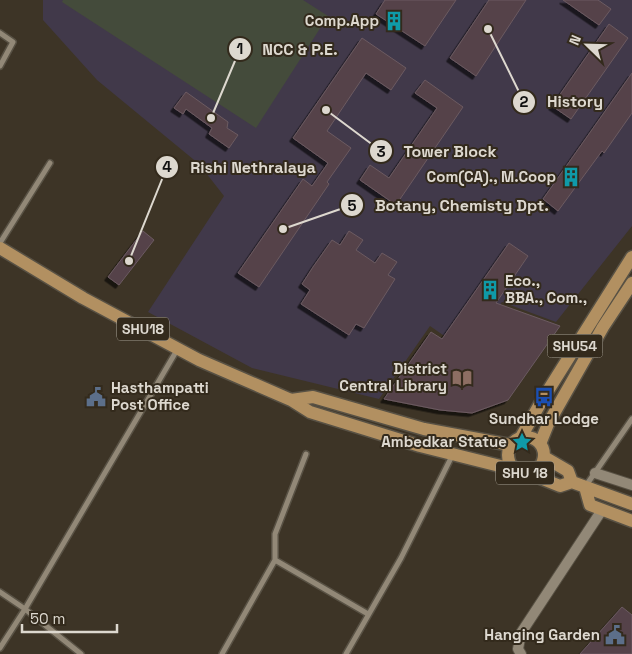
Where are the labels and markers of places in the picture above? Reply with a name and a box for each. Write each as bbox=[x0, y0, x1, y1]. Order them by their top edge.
building icon: Comp.App bbox=[383, 10, 405, 32]
place label: Comp.App bbox=[305, 11, 379, 30]
callout: NCC & P.E. bbox=[227, 34, 348, 65]
callout: History bbox=[512, 86, 613, 117]
callout: Tower Block bbox=[368, 136, 506, 167]
callout: Rishi Nethralaya bbox=[155, 152, 325, 183]
building icon: Com(CA)., M.Coop bbox=[560, 166, 582, 188]
place label: Com(CA)., M.Coop bbox=[427, 167, 556, 186]
callout: Botany, Chemisty Dpt. bbox=[339, 190, 559, 221]
place label: Eco., BBA., Com., bbox=[505, 271, 587, 307]
building icon: Eco., BBA., Com., bbox=[479, 279, 501, 301]
place label: District Central Library bbox=[339, 359, 447, 395]
library icon: District Central Library bbox=[451, 367, 473, 389]
place label: Hasthampatti Post Office bbox=[111, 378, 209, 414]
public building icon: Hasthampatti Post Office bbox=[85, 386, 107, 408]
bus stop icon: Sundhar Lodge bbox=[533, 386, 555, 408]
place label: Sundhar Lodge bbox=[489, 409, 599, 428]
place icon: Ambedkar Statue bbox=[511, 431, 533, 453]
place label: Ambedkar Statue bbox=[381, 432, 507, 451]
public building icon: Hanging Garden bbox=[604, 624, 626, 646]
place label: Hanging Garden bbox=[484, 625, 600, 644]

